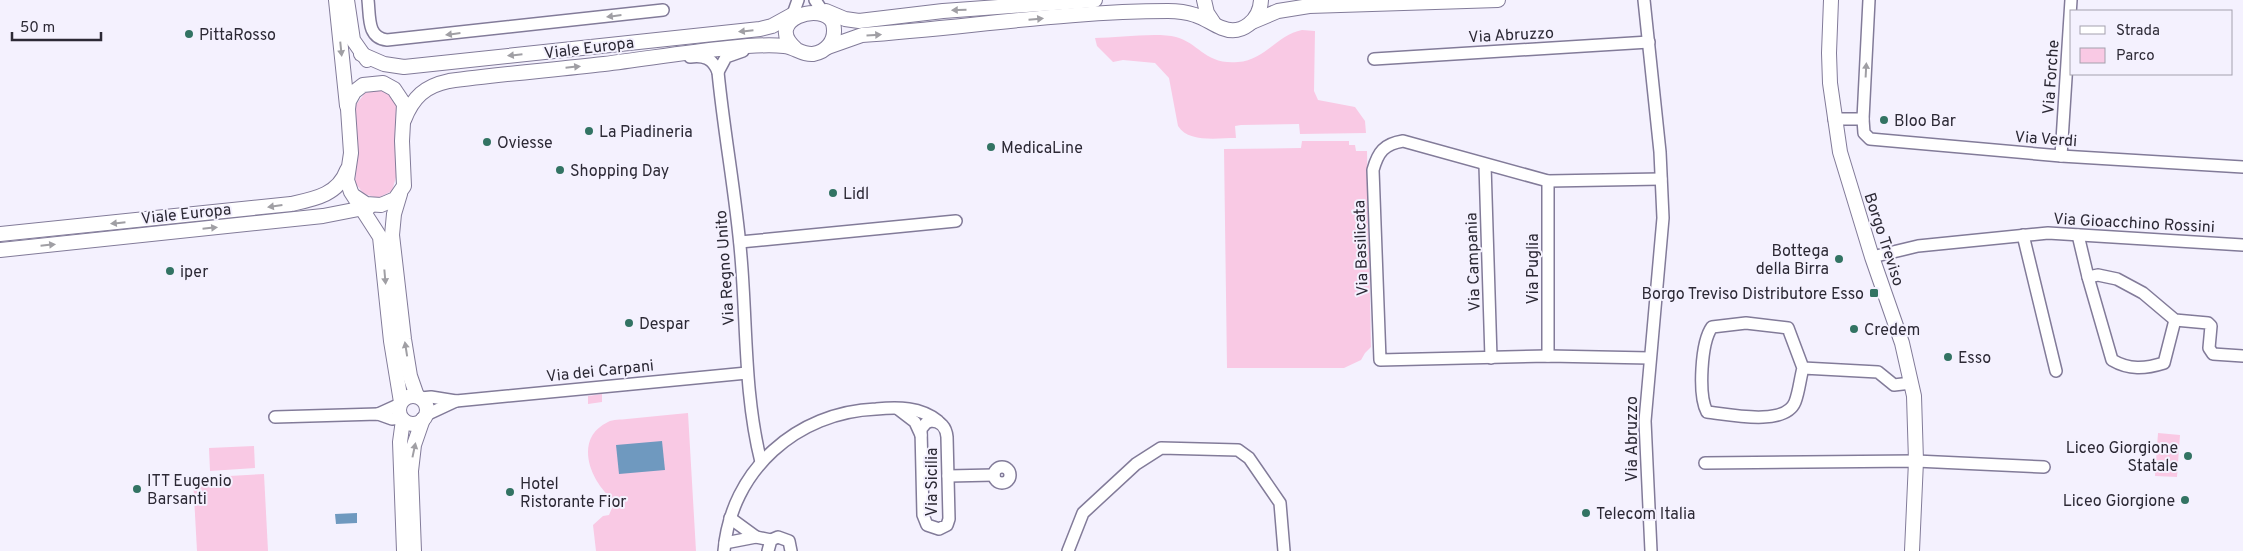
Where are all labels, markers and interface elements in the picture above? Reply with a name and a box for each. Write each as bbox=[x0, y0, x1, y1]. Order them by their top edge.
one-way arrow bbox=[951, 6, 967, 14]
scale bar bbox=[12, 10, 101, 42]
legend bbox=[2070, 10, 2233, 75]
one-way arrow bbox=[606, 12, 622, 20]
one-way arrow bbox=[1028, 14, 1044, 22]
text: 50 m bbox=[20, 19, 55, 38]
text: Strada bbox=[2116, 22, 2160, 41]
street label: Via Abruzzo bbox=[1468, 24, 1555, 48]
place label: PittaRosso bbox=[199, 26, 276, 46]
one-way arrow bbox=[738, 27, 754, 35]
marker: PittaRosso bbox=[183, 28, 195, 40]
one-way arrow bbox=[445, 30, 461, 38]
one-way arrow bbox=[867, 30, 883, 38]
street label: Viale Europa bbox=[543, 34, 635, 64]
street label: Via Forche bbox=[2039, 39, 2065, 115]
one-way arrow bbox=[337, 41, 345, 57]
text: Parco bbox=[2116, 47, 2155, 66]
one-way arrow bbox=[507, 51, 523, 59]
one-way arrow bbox=[1862, 62, 1870, 78]
one-way arrow bbox=[565, 63, 581, 71]
place label: Bloo Bar bbox=[1894, 112, 1956, 132]
marker: Bloo Bar bbox=[1878, 114, 1890, 126]
place label: La Piadineria bbox=[599, 123, 693, 143]
marker: La Piadineria bbox=[583, 125, 595, 137]
street label: Via Verdi bbox=[2014, 128, 2078, 152]
place label: Oviesse bbox=[497, 134, 553, 154]
marker: Oviesse bbox=[481, 136, 493, 148]
place label: MedicaLine bbox=[1001, 139, 1083, 159]
marker: MedicaLine bbox=[985, 141, 997, 153]
place label: Shopping Day bbox=[570, 162, 669, 182]
marker: Shopping Day bbox=[554, 164, 566, 176]
place label: Lidl bbox=[843, 185, 869, 205]
marker: Lidl bbox=[827, 187, 839, 199]
street label: Borgo Treviso bbox=[1859, 190, 1908, 289]
street label: Viale Europa bbox=[140, 200, 232, 230]
street label: Via Basilicata bbox=[1350, 200, 1374, 296]
one-way arrow bbox=[267, 202, 283, 210]
street label: Via Regno Unito bbox=[712, 209, 740, 326]
street label: Via Gioacchino Rossini bbox=[2053, 210, 2215, 238]
street label: Via Campania bbox=[1462, 212, 1486, 312]
one-way arrow bbox=[110, 219, 126, 227]
one-way arrow bbox=[202, 224, 218, 232]
street label: Via Puglia bbox=[1524, 233, 1544, 305]
one-way arrow bbox=[41, 241, 57, 249]
place label: Bottega della Birra bbox=[1756, 242, 1829, 280]
marker: Bottega della Birra bbox=[1833, 253, 1845, 265]
place label: iper bbox=[180, 263, 208, 283]
marker: iper bbox=[164, 265, 176, 277]
one-way arrow bbox=[381, 269, 389, 285]
place label: Borgo Treviso Distributore Esso bbox=[1641, 285, 1864, 305]
marker: Borgo Treviso Distributore Esso bbox=[1868, 287, 1880, 299]
place label: Despar bbox=[639, 315, 690, 335]
marker: Despar bbox=[623, 317, 635, 329]
place label: Credem bbox=[1864, 321, 1920, 341]
marker: Credem bbox=[1848, 323, 1860, 335]
one-way arrow bbox=[402, 340, 410, 356]
place label: Esso bbox=[1958, 349, 1991, 369]
marker: Esso bbox=[1942, 351, 1954, 363]
street label: Via dei Carpani bbox=[545, 356, 655, 388]
street label: Via Abruzzo bbox=[1623, 396, 1643, 482]
place label: Liceo Giorgione Statale bbox=[2066, 439, 2178, 477]
one-way arrow bbox=[410, 443, 418, 458]
street label: Via Sicilia bbox=[923, 447, 943, 517]
marker: Liceo Giorgione Statale bbox=[2182, 450, 2194, 462]
place label: ITT Eugenio Barsanti bbox=[147, 472, 232, 510]
place label: Hotel Ristorante Fior bbox=[520, 475, 626, 513]
marker: ITT Eugenio Barsanti bbox=[131, 483, 143, 495]
marker: Hotel Ristorante Fior bbox=[504, 486, 516, 498]
place label: Liceo Giorgione bbox=[2063, 492, 2175, 512]
marker: Liceo Giorgione bbox=[2179, 494, 2191, 506]
place label: Telecom Italia bbox=[1596, 505, 1695, 525]
marker: Telecom Italia bbox=[1580, 507, 1592, 519]

